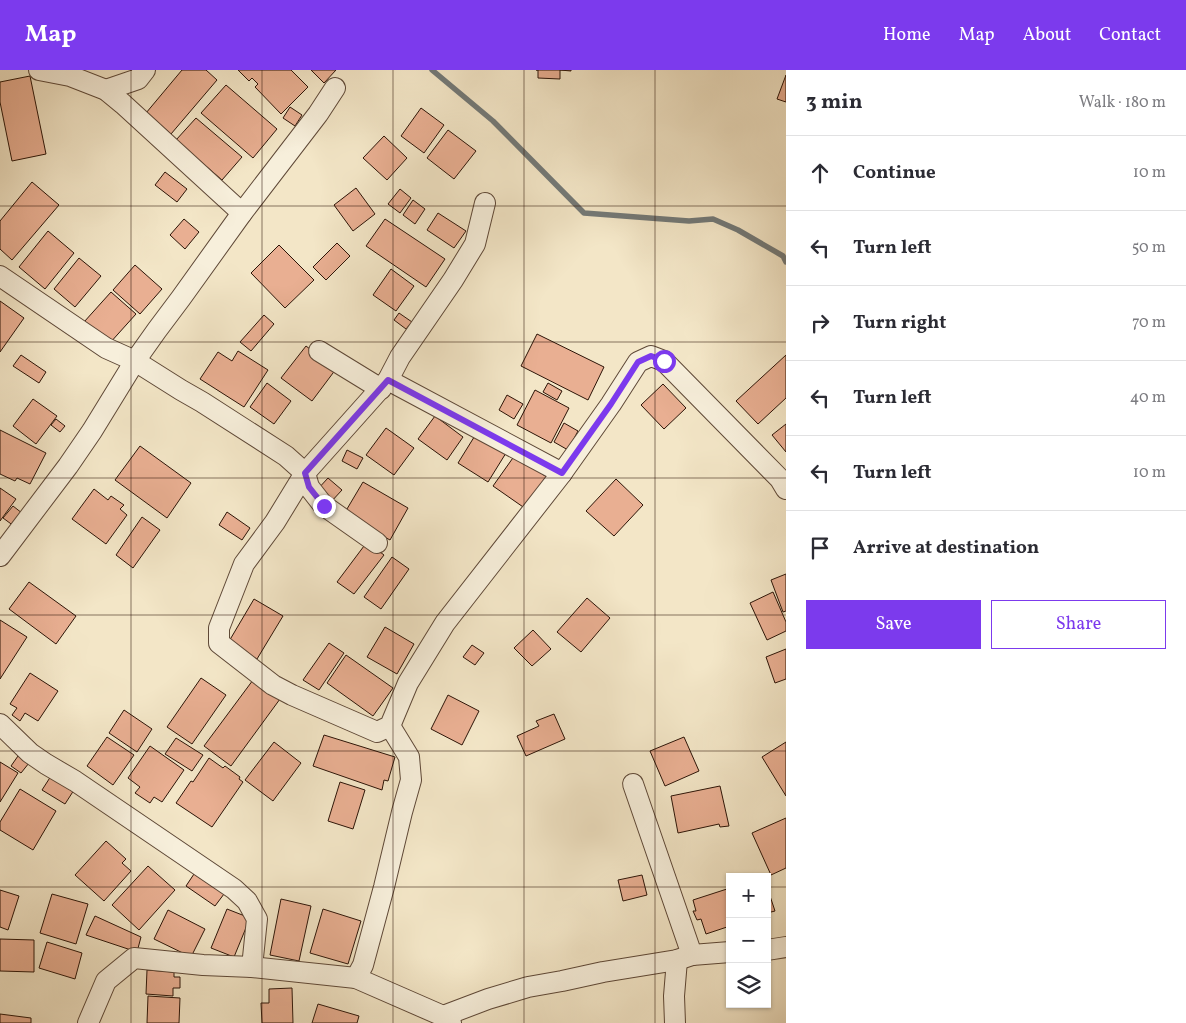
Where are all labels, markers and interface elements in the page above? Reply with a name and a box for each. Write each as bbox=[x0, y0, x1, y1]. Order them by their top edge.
text: Map bbox=[25, 18, 76, 52]
text: Home bbox=[883, 23, 931, 48]
text: Map bbox=[959, 23, 995, 48]
text: About bbox=[1023, 23, 1071, 48]
text: Contact bbox=[1099, 23, 1161, 48]
text: 3 min bbox=[806, 88, 862, 117]
text: Walk · 180 m bbox=[1079, 92, 1166, 114]
icon: ahead bbox=[806, 159, 834, 187]
text: Continue bbox=[853, 160, 936, 186]
text: 10 m bbox=[1133, 162, 1166, 184]
icon: left bbox=[806, 234, 834, 262]
text: Turn left bbox=[853, 235, 932, 261]
text: 50 m bbox=[1132, 237, 1166, 259]
icon: right bbox=[806, 309, 834, 337]
text: Turn right bbox=[853, 310, 946, 336]
text: 70 m bbox=[1132, 312, 1166, 334]
route start bbox=[653, 350, 676, 373]
icon: left bbox=[806, 384, 834, 412]
text: Turn left bbox=[853, 385, 932, 411]
text: 40 m bbox=[1130, 387, 1166, 409]
icon: left bbox=[806, 459, 834, 487]
text: Turn left bbox=[853, 460, 932, 486]
text: 10 m bbox=[1133, 462, 1166, 484]
route end bbox=[313, 495, 336, 518]
icon: arrive bbox=[806, 534, 834, 562]
text: Arrive at destination bbox=[853, 535, 1039, 561]
button: Save bbox=[806, 600, 981, 649]
button: Share bbox=[991, 600, 1166, 649]
map controls bbox=[726, 873, 771, 1008]
button: + bbox=[726, 873, 771, 918]
button: − bbox=[726, 918, 771, 963]
button: layers bbox=[726, 963, 771, 1008]

